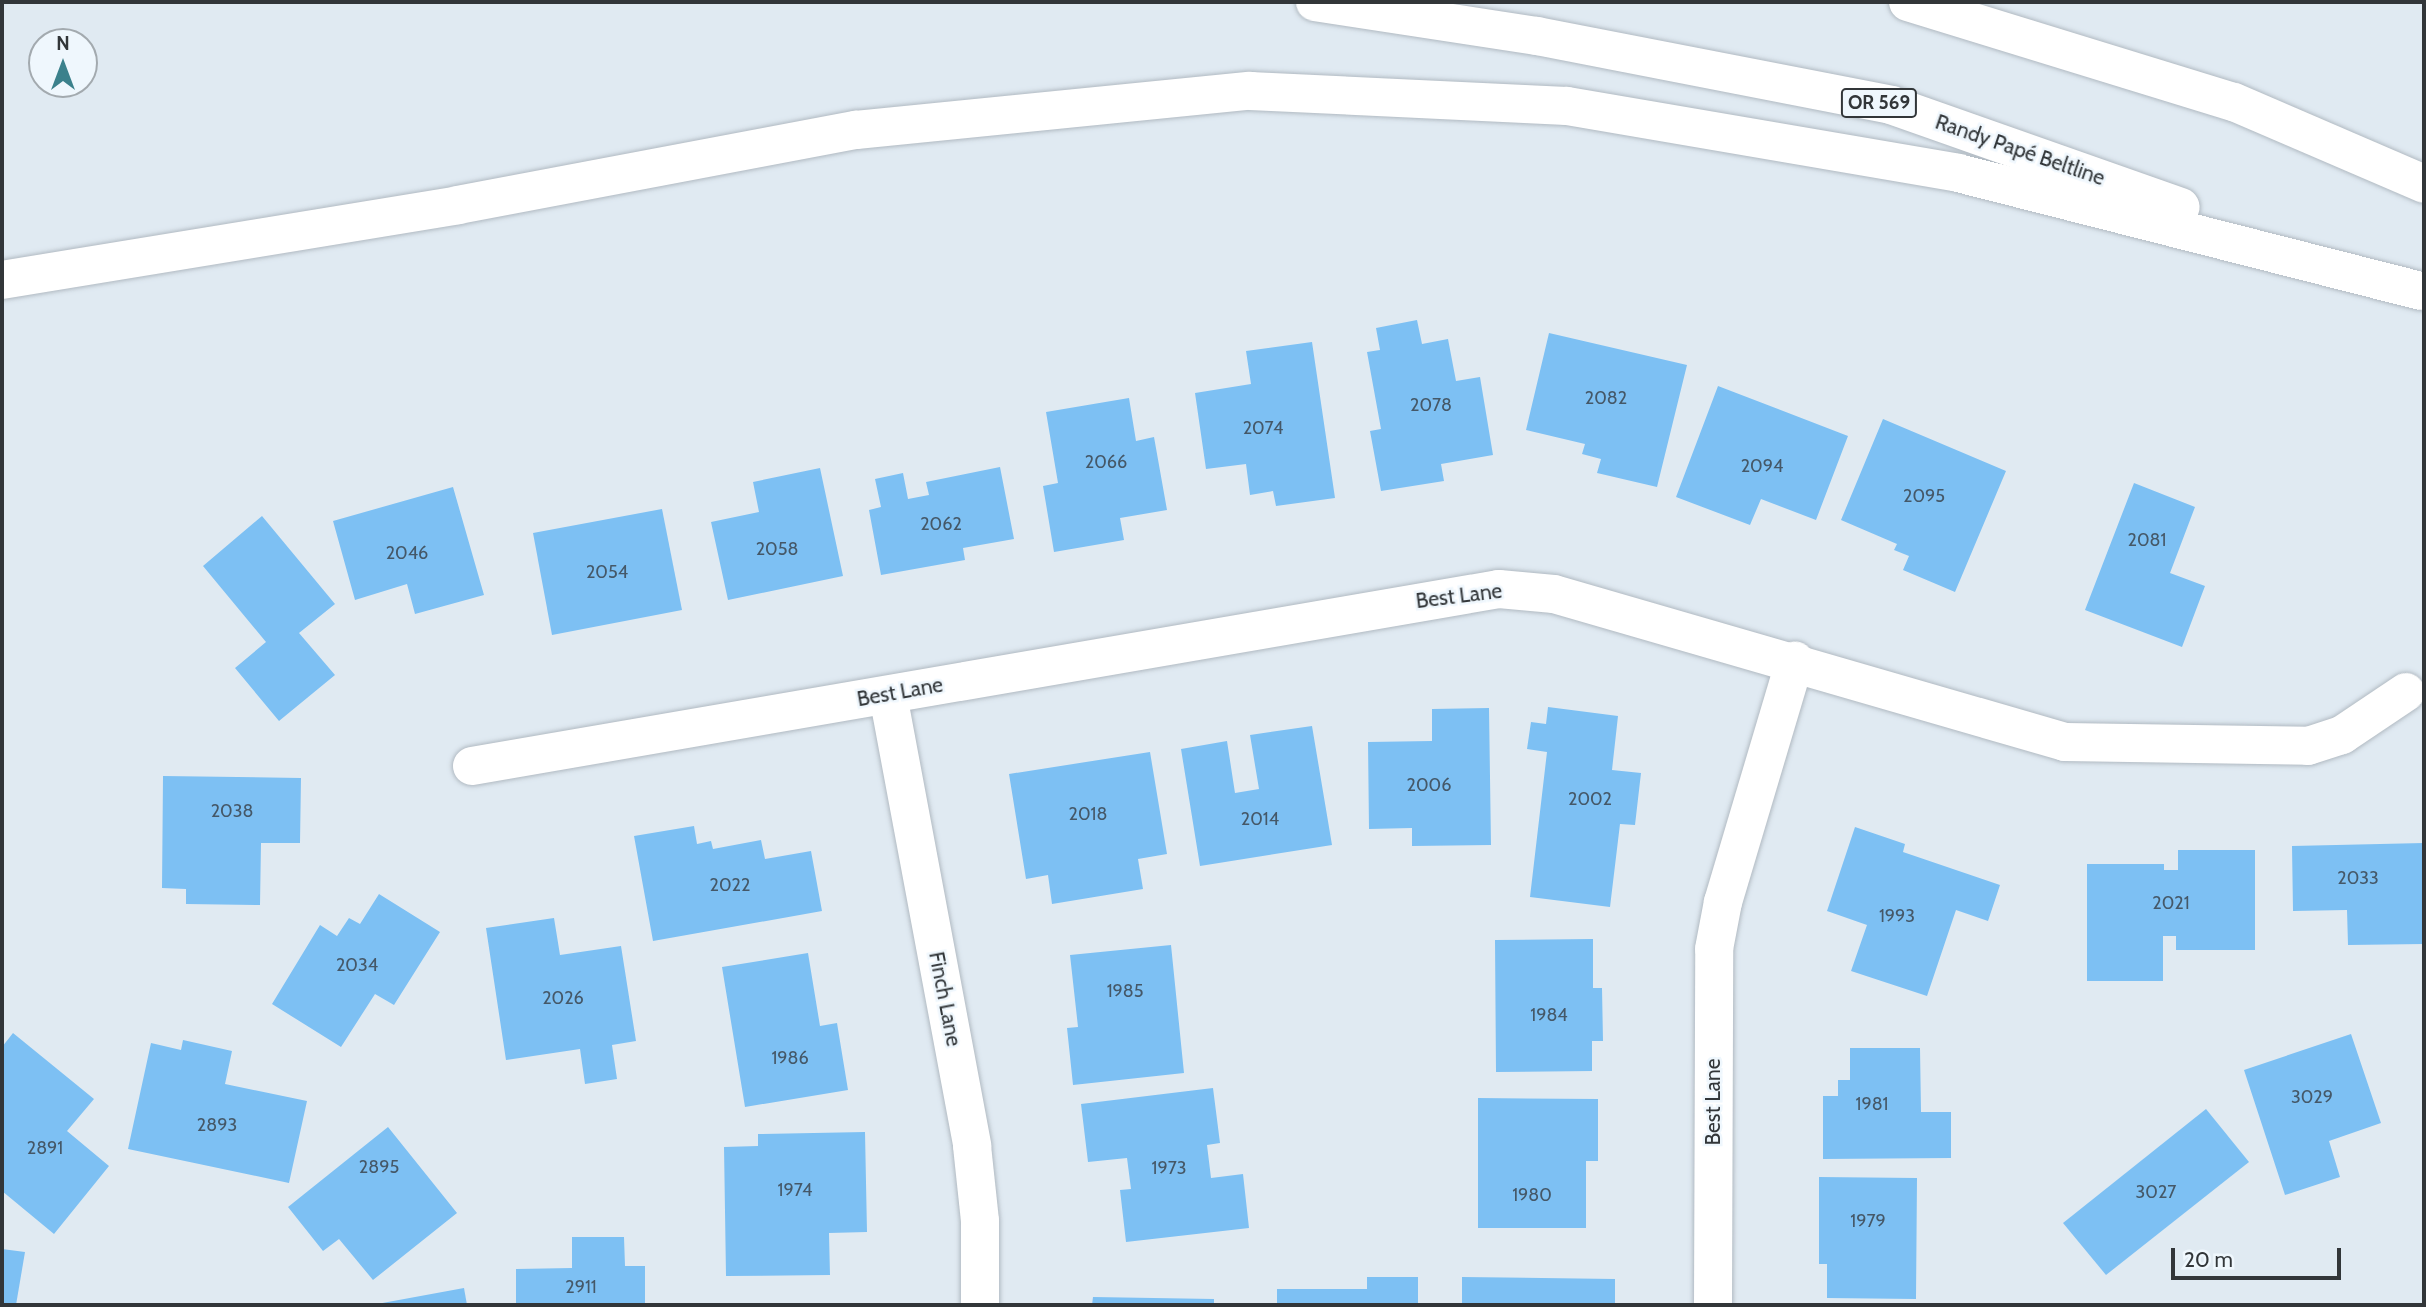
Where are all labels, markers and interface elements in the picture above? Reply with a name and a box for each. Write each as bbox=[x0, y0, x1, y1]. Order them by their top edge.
north arrow bbox=[28, 28, 98, 98]
text: N bbox=[56, 32, 70, 55]
road number: OR 569 bbox=[1840, 88, 1918, 118]
street label: Randy Papé Beltline bbox=[1932, 109, 2108, 191]
house number: 2082 bbox=[1585, 387, 1627, 409]
house number: 2078 bbox=[1410, 394, 1452, 416]
house number: 2074 bbox=[1243, 417, 1283, 439]
house number: 2066 bbox=[1085, 451, 1127, 473]
house number: 2094 bbox=[1741, 455, 1783, 477]
house number: 2095 bbox=[1903, 485, 1945, 507]
house number: 2062 bbox=[920, 513, 962, 535]
house number: 2081 bbox=[2128, 529, 2166, 551]
house number: 2058 bbox=[756, 538, 798, 560]
house number: 2046 bbox=[386, 542, 428, 564]
house number: 2054 bbox=[586, 561, 628, 583]
street label: Best Lane bbox=[1414, 578, 1504, 614]
street label: Best Lane bbox=[855, 672, 945, 712]
house number: 2006 bbox=[1407, 774, 1451, 796]
house number: 2002 bbox=[1568, 788, 1612, 810]
house number: 2038 bbox=[211, 800, 253, 822]
house number: 2018 bbox=[1069, 803, 1107, 825]
house number: 2014 bbox=[1241, 808, 1279, 830]
house number: 2033 bbox=[2337, 867, 2379, 889]
house number: 2022 bbox=[710, 874, 750, 896]
house number: 2021 bbox=[2152, 892, 2190, 914]
house number: 1993 bbox=[1879, 905, 1915, 927]
street label: Finch Lane bbox=[923, 950, 967, 1048]
house number: 2034 bbox=[336, 954, 378, 976]
house number: 1985 bbox=[1107, 980, 1143, 1002]
house number: 2026 bbox=[542, 987, 584, 1009]
house number: 1984 bbox=[1530, 1004, 1568, 1026]
house number: 1986 bbox=[771, 1047, 809, 1069]
street label: Best Lane bbox=[1700, 1059, 1726, 1145]
house number: 3029 bbox=[2291, 1086, 2333, 1108]
house number: 1981 bbox=[1856, 1093, 1888, 1115]
house number: 2893 bbox=[197, 1114, 237, 1136]
house number: 2891 bbox=[27, 1137, 63, 1159]
house number: 2895 bbox=[359, 1156, 399, 1178]
house number: 1973 bbox=[1152, 1157, 1186, 1179]
house number: 1974 bbox=[778, 1179, 812, 1201]
house number: 3027 bbox=[2136, 1181, 2176, 1203]
house number: 1980 bbox=[1512, 1184, 1552, 1206]
house number: 1979 bbox=[1850, 1210, 1886, 1232]
scale bar bbox=[2174, 1234, 2344, 1278]
text: 20 m bbox=[2184, 1247, 2233, 1272]
house number: 2911 bbox=[565, 1276, 597, 1298]

